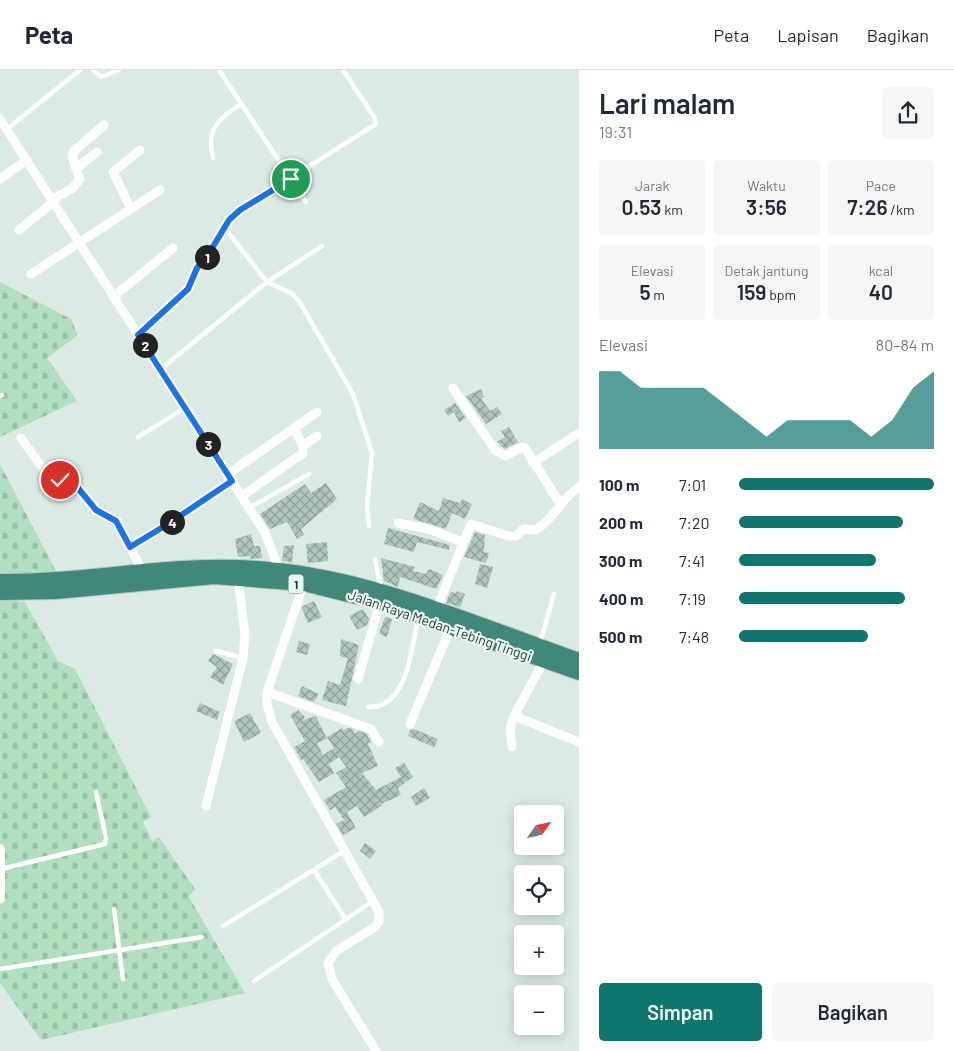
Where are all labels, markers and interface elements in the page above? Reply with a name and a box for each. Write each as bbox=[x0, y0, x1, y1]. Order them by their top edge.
text: Peta bbox=[25, 20, 73, 49]
text: Peta bbox=[714, 24, 749, 46]
text: Lapisan bbox=[777, 24, 839, 46]
text: Bagikan bbox=[867, 24, 929, 46]
text: Lari malam bbox=[599, 86, 735, 120]
button: share bbox=[882, 87, 934, 139]
text: 19:31 bbox=[599, 122, 632, 141]
pin bbox=[270, 158, 312, 200]
icon: arrive bbox=[277, 165, 305, 193]
text: Jarak bbox=[635, 177, 669, 194]
text: Waktu bbox=[747, 177, 786, 194]
text: Pace bbox=[866, 177, 896, 194]
text: 0.53 bbox=[621, 194, 661, 219]
text: 3:56 bbox=[746, 194, 787, 219]
text: 7:26 bbox=[847, 194, 888, 219]
text: km bbox=[661, 201, 683, 218]
text: /km bbox=[888, 201, 915, 218]
pin: 1 bbox=[194, 244, 220, 270]
text: 1 bbox=[205, 249, 210, 266]
text: Elevasi bbox=[631, 262, 674, 279]
text: Detak jantung bbox=[725, 262, 808, 279]
text: kcal bbox=[869, 262, 893, 279]
text: 5 bbox=[639, 279, 651, 304]
text: 159 bbox=[737, 279, 766, 304]
text: 40 bbox=[869, 279, 893, 304]
text: m bbox=[651, 286, 665, 303]
text: bpm bbox=[766, 286, 796, 303]
pin: 2 bbox=[132, 332, 158, 358]
text: Elevasi bbox=[599, 335, 648, 354]
text: 80–84 m bbox=[876, 335, 934, 354]
text: 2 bbox=[142, 337, 149, 354]
pin: 3 bbox=[196, 432, 220, 456]
text: 3 bbox=[205, 436, 212, 453]
pin bbox=[39, 459, 81, 501]
icon: check bbox=[46, 466, 74, 494]
text: 100 m bbox=[599, 475, 639, 494]
text: 7:01 bbox=[679, 475, 706, 494]
pin: 4 bbox=[160, 510, 184, 534]
text: 200 m bbox=[599, 513, 643, 532]
text: 7:20 bbox=[679, 513, 710, 532]
text: 4 bbox=[168, 514, 177, 531]
text: 300 m bbox=[599, 551, 642, 570]
text: 7:41 bbox=[679, 551, 705, 570]
road number: 1 bbox=[288, 574, 304, 594]
street label: Jalan Raya Medan-Tebing Tinggi bbox=[346, 586, 534, 664]
text: 400 m bbox=[599, 589, 643, 608]
text: 7:19 bbox=[679, 589, 706, 608]
text: 500 m bbox=[599, 627, 642, 646]
text: 7:48 bbox=[679, 627, 709, 646]
north arrow bbox=[514, 805, 564, 855]
map controls bbox=[514, 805, 564, 1035]
button: locate bbox=[514, 865, 564, 915]
button: + bbox=[514, 925, 564, 975]
button: Simpan bbox=[599, 983, 762, 1041]
button: Bagikan bbox=[772, 983, 934, 1041]
button: − bbox=[514, 985, 564, 1035]

